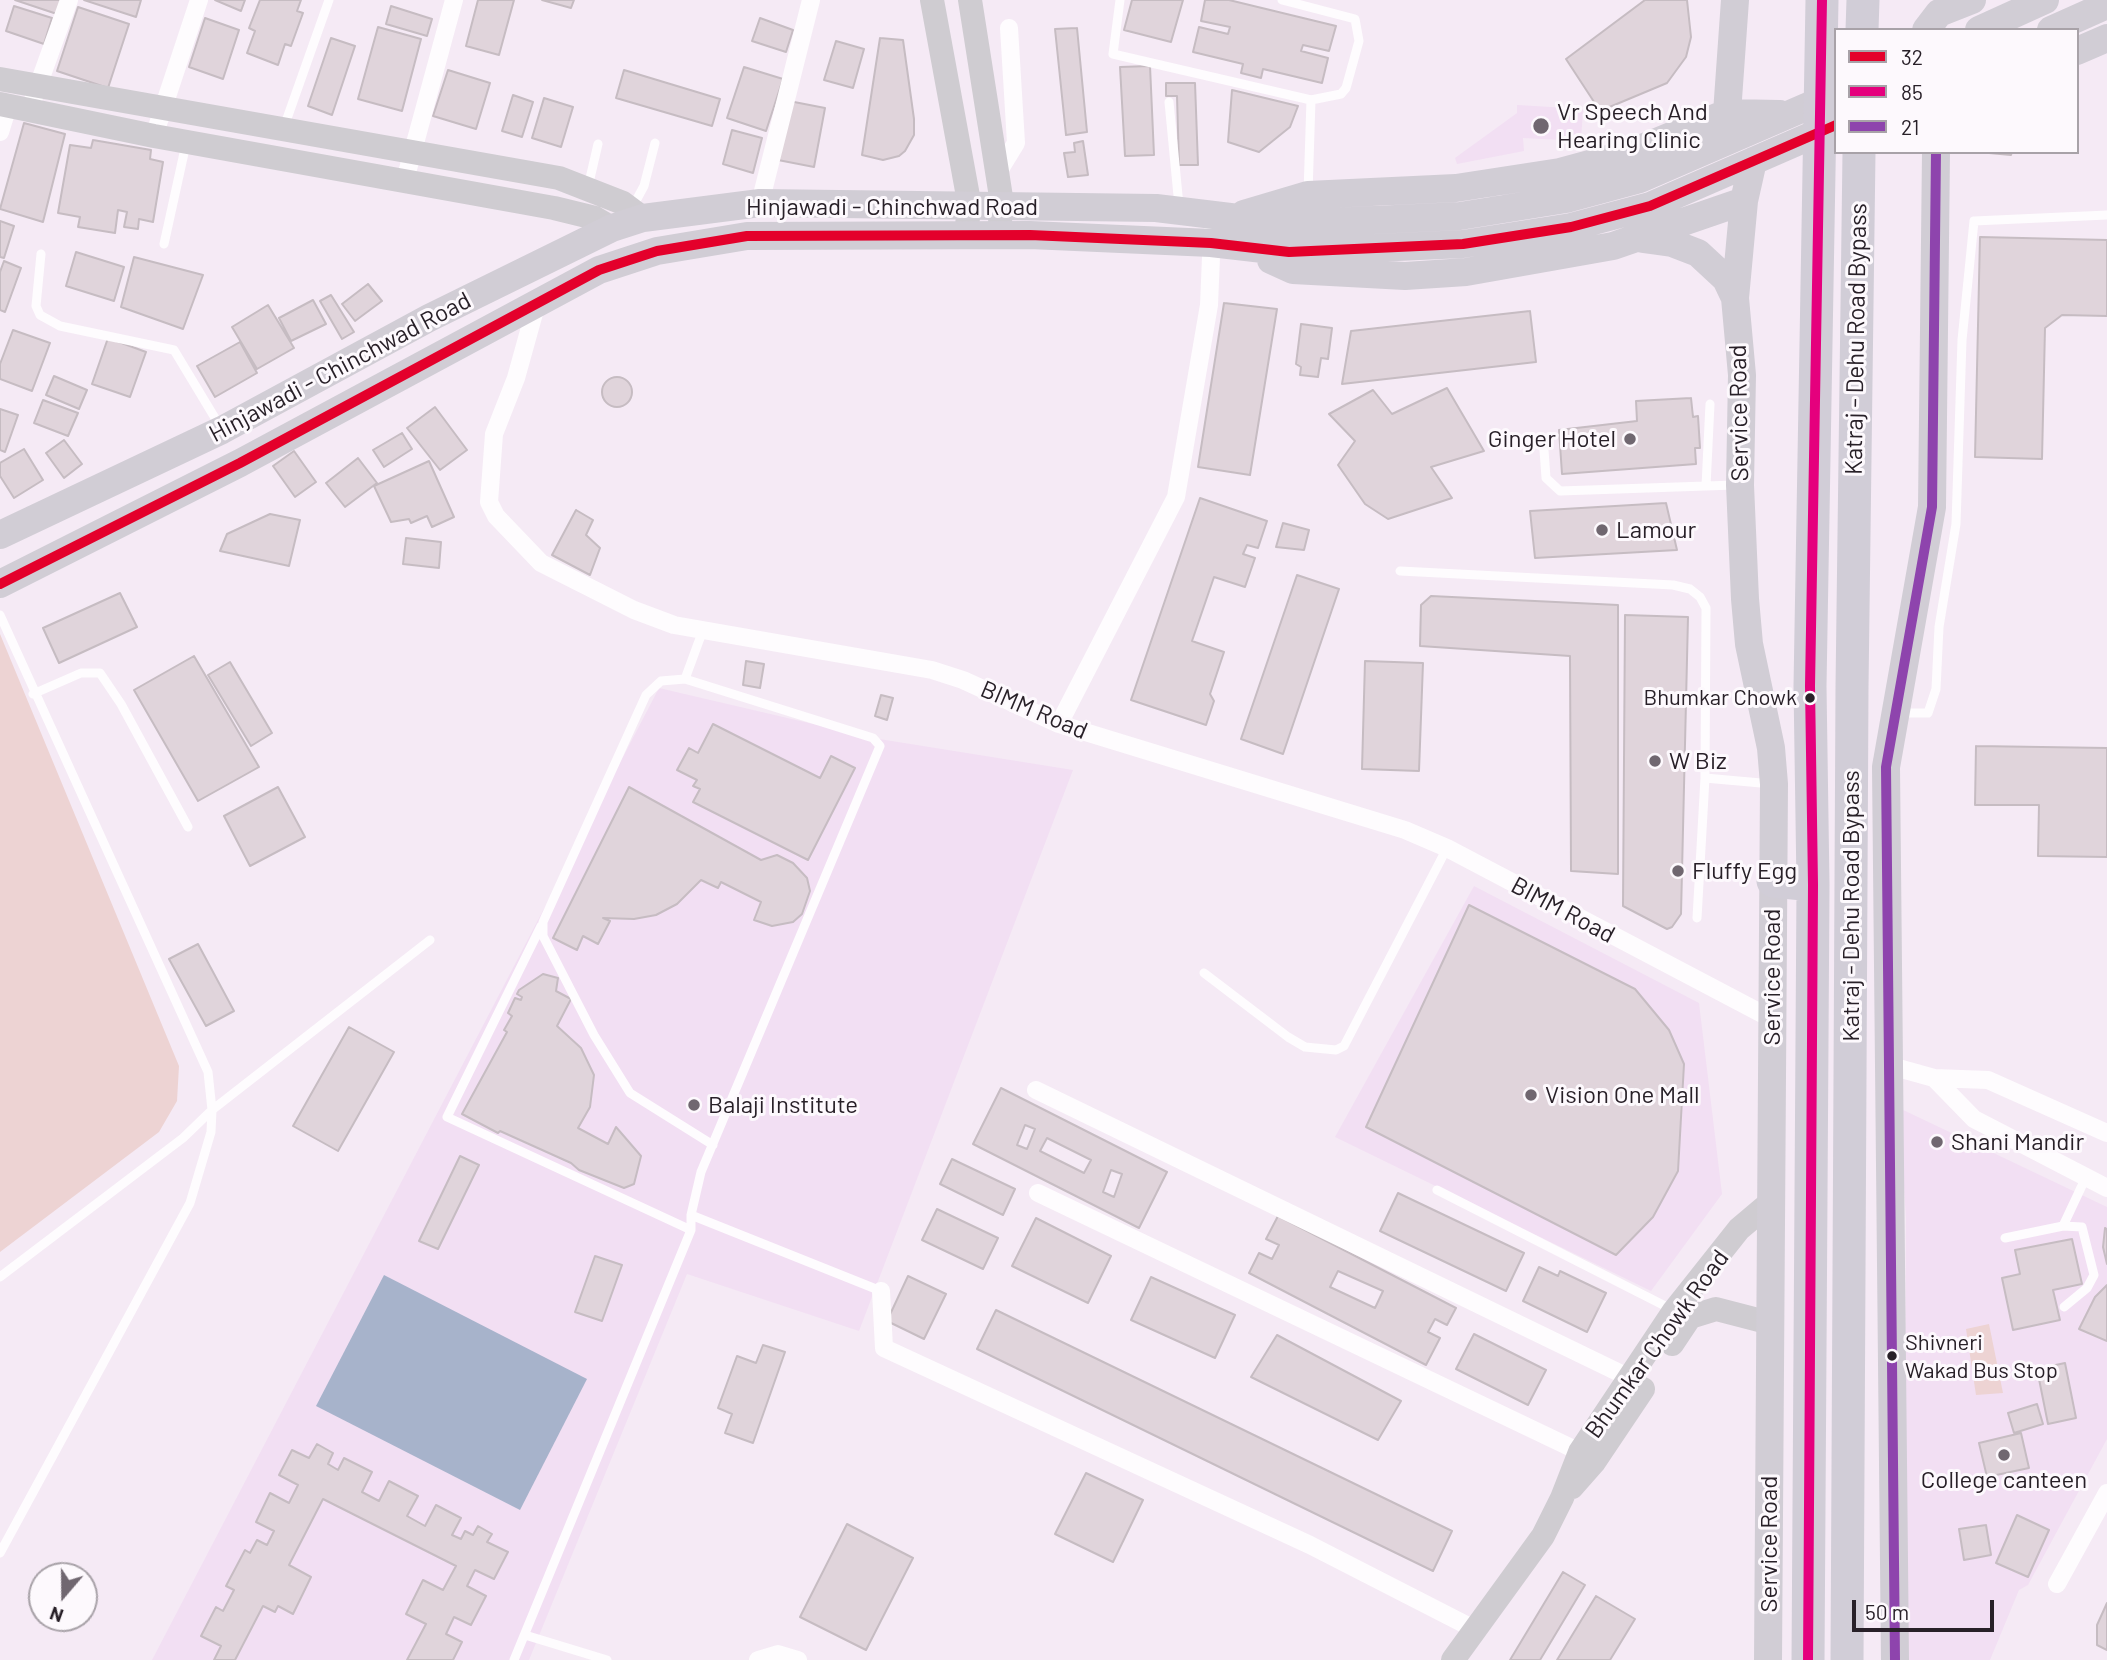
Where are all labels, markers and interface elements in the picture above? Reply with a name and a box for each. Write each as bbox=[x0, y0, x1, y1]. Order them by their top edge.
legend bbox=[1834, 28, 2079, 154]
text: 32 bbox=[1901, 44, 1923, 69]
text: 85 bbox=[1901, 79, 1923, 104]
place label: Vr Speech And Hearing Clinic bbox=[1557, 98, 1708, 154]
text: 21 bbox=[1901, 114, 1919, 139]
marker: Vr Speech And Hearing Clinic bbox=[1531, 116, 1551, 136]
street label: Hinjawadi - Chinchwad Road bbox=[746, 193, 1038, 221]
street label: Katraj - Dehu Road Bypass bbox=[1839, 203, 1873, 475]
street label: Hinjawadi - Chinchwad Road bbox=[204, 286, 476, 448]
street label: Service Road bbox=[1723, 344, 1755, 482]
place label: Ginger Hotel bbox=[1488, 425, 1616, 453]
marker: Ginger Hotel bbox=[1622, 431, 1638, 447]
place label: Lamour bbox=[1616, 516, 1696, 544]
marker: Lamour bbox=[1594, 522, 1610, 538]
street label: BIMM Road bbox=[976, 675, 1092, 745]
place label: Bhumkar Chowk bbox=[1643, 685, 1797, 711]
marker: Bhumkar Chowk bbox=[1803, 691, 1817, 705]
place label: W Biz bbox=[1669, 747, 1727, 775]
marker: W Biz bbox=[1647, 753, 1663, 769]
street label: Katraj - Dehu Road Bypass bbox=[1837, 770, 1865, 1042]
place label: Fluffy Egg bbox=[1692, 857, 1797, 885]
marker: Fluffy Egg bbox=[1670, 863, 1686, 879]
street label: BIMM Road bbox=[1506, 871, 1620, 949]
street label: Service Road bbox=[1758, 909, 1786, 1045]
place label: Vision One Mall bbox=[1545, 1081, 1699, 1109]
marker: Vision One Mall bbox=[1523, 1087, 1539, 1103]
place label: Balaji Institute bbox=[708, 1091, 858, 1119]
marker: Balaji Institute bbox=[686, 1097, 702, 1113]
place label: Shani Mandir bbox=[1951, 1128, 2084, 1156]
marker: Shani Mandir bbox=[1929, 1134, 1945, 1150]
street label: Bhumkar Chowk Road bbox=[1579, 1244, 1735, 1444]
place label: Shivneri Wakad Bus Stop bbox=[1905, 1330, 2058, 1382]
marker: Shivneri Wakad Bus Stop bbox=[1885, 1349, 1899, 1363]
marker: College canteen bbox=[1996, 1447, 2012, 1463]
place label: College canteen bbox=[1921, 1466, 2087, 1494]
street label: Service Road bbox=[1755, 1476, 1783, 1612]
north arrow bbox=[28, 1562, 98, 1632]
scale bar bbox=[1855, 1586, 1997, 1630]
text: 50 m bbox=[1865, 1599, 1909, 1624]
text: N bbox=[46, 1602, 66, 1628]

